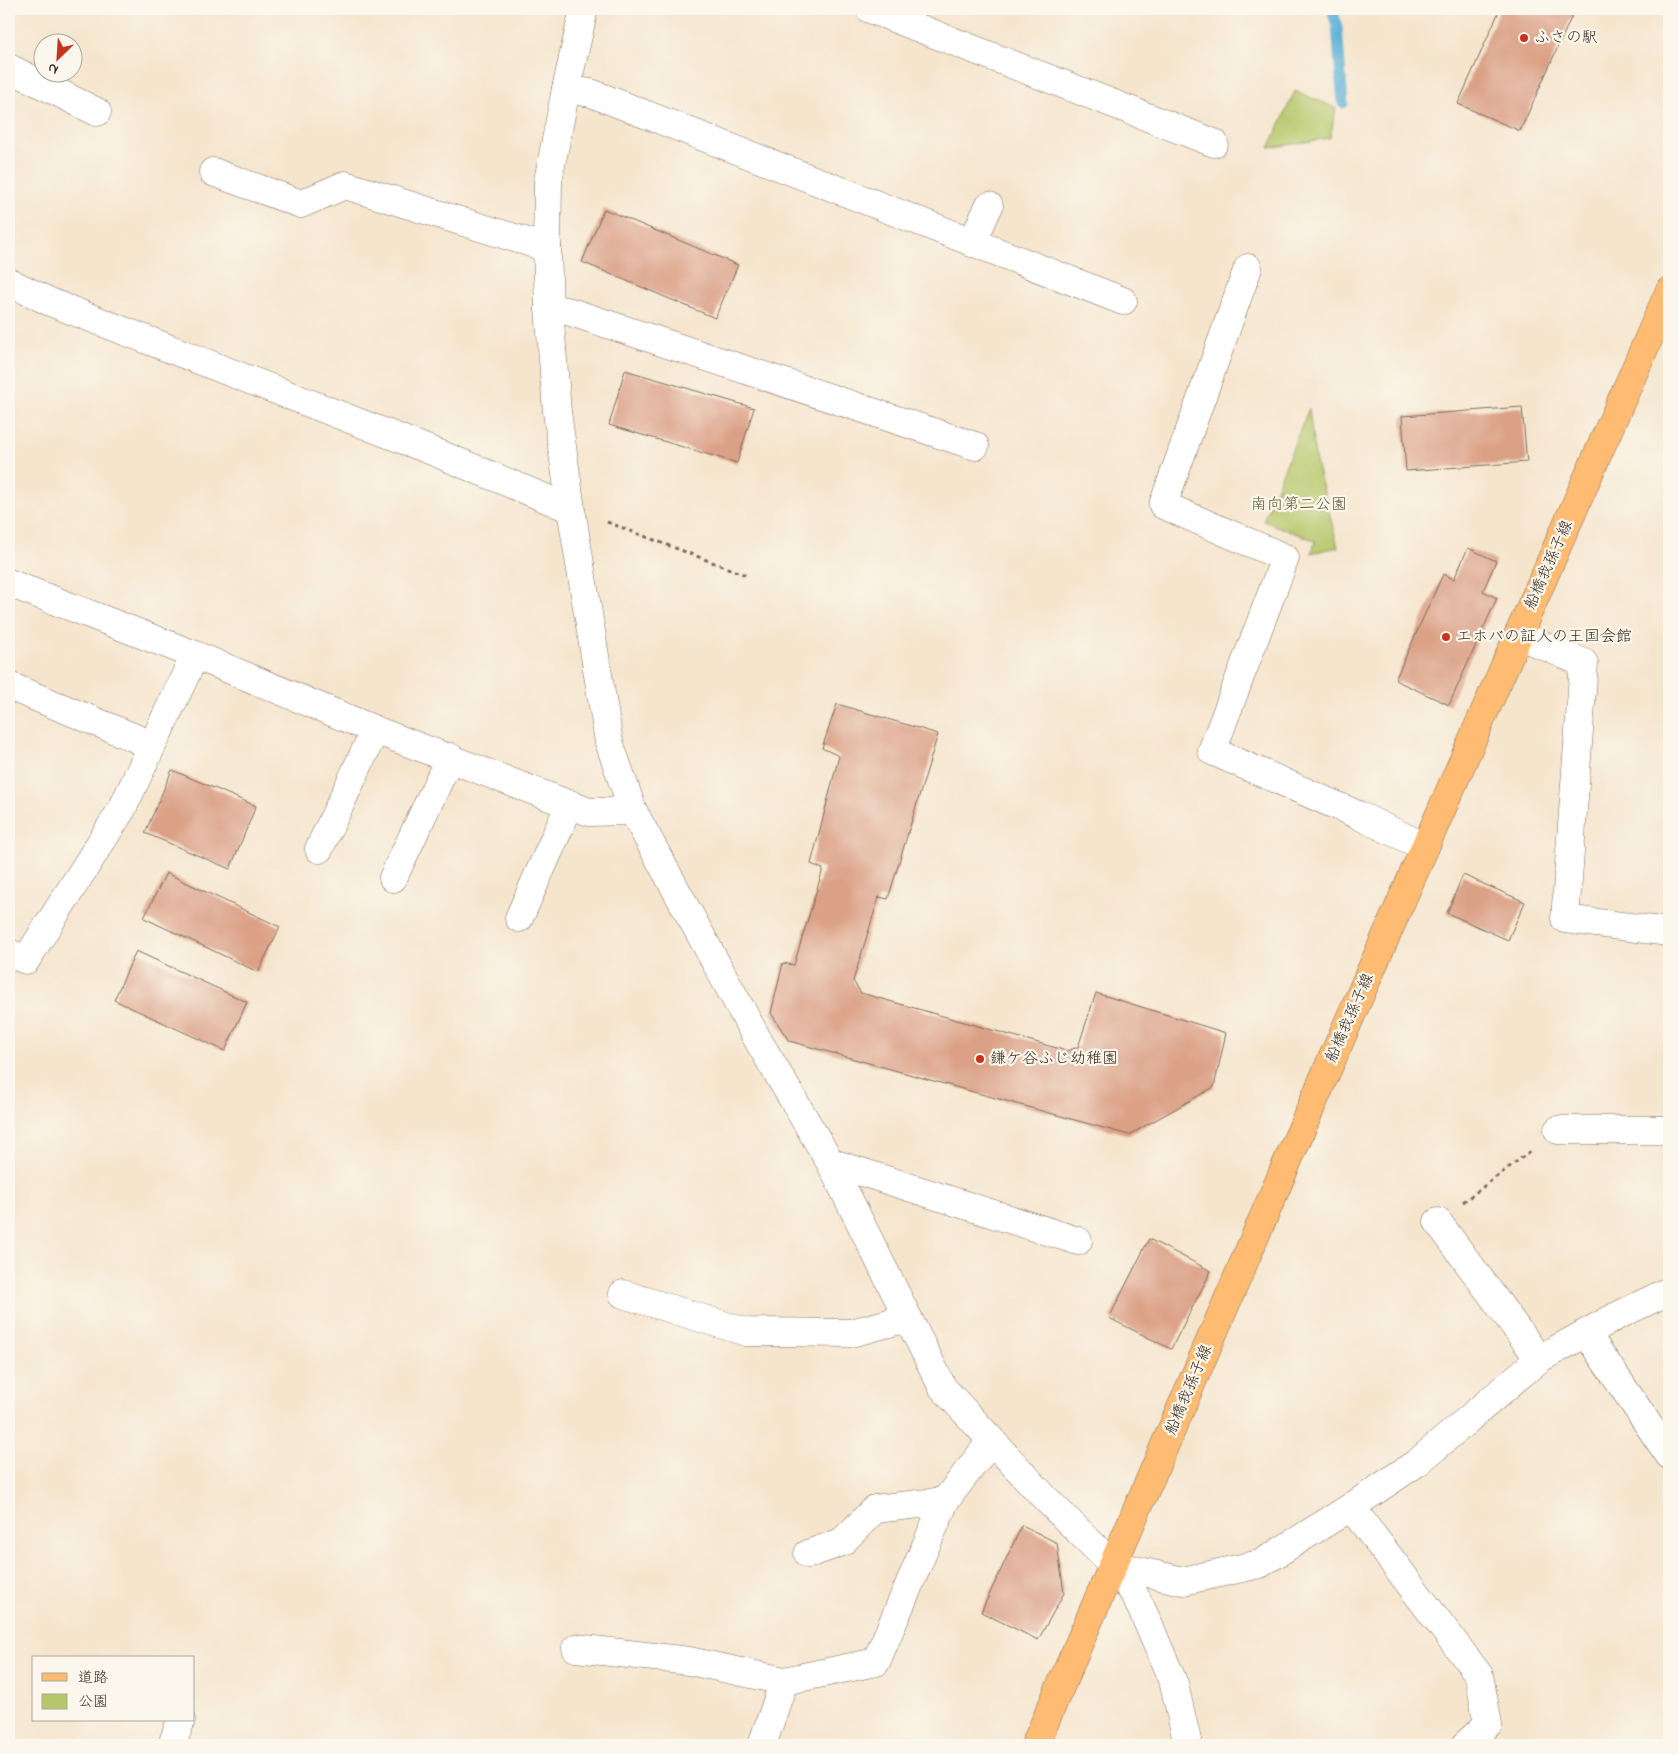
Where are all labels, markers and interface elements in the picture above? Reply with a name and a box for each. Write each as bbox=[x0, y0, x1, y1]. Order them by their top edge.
place label: ふさの駅 bbox=[1534, 26, 1598, 50]
north arrow bbox=[32, 32, 82, 82]
marker: ふさの駅 bbox=[1518, 32, 1530, 44]
text: N bbox=[44, 57, 62, 80]
park label: 南向第二公園 bbox=[1251, 493, 1347, 517]
street label: 船橋我孫子線 bbox=[1519, 516, 1579, 614]
place label: エホバの証人の王国会館 bbox=[1456, 625, 1632, 649]
marker: エホバの証人の王国会館 bbox=[1440, 631, 1452, 643]
street label: 船橋我孫子線 bbox=[1320, 969, 1380, 1067]
place label: 鎌ケ谷ふじ幼稚園 bbox=[990, 1047, 1118, 1071]
marker: 鎌ケ谷ふじ幼稚園 bbox=[974, 1053, 986, 1065]
street label: 船橋我孫子線 bbox=[1159, 1341, 1219, 1439]
legend bbox=[32, 1656, 195, 1722]
text: 道路 bbox=[78, 1667, 108, 1689]
text: 公園 bbox=[78, 1691, 108, 1713]

